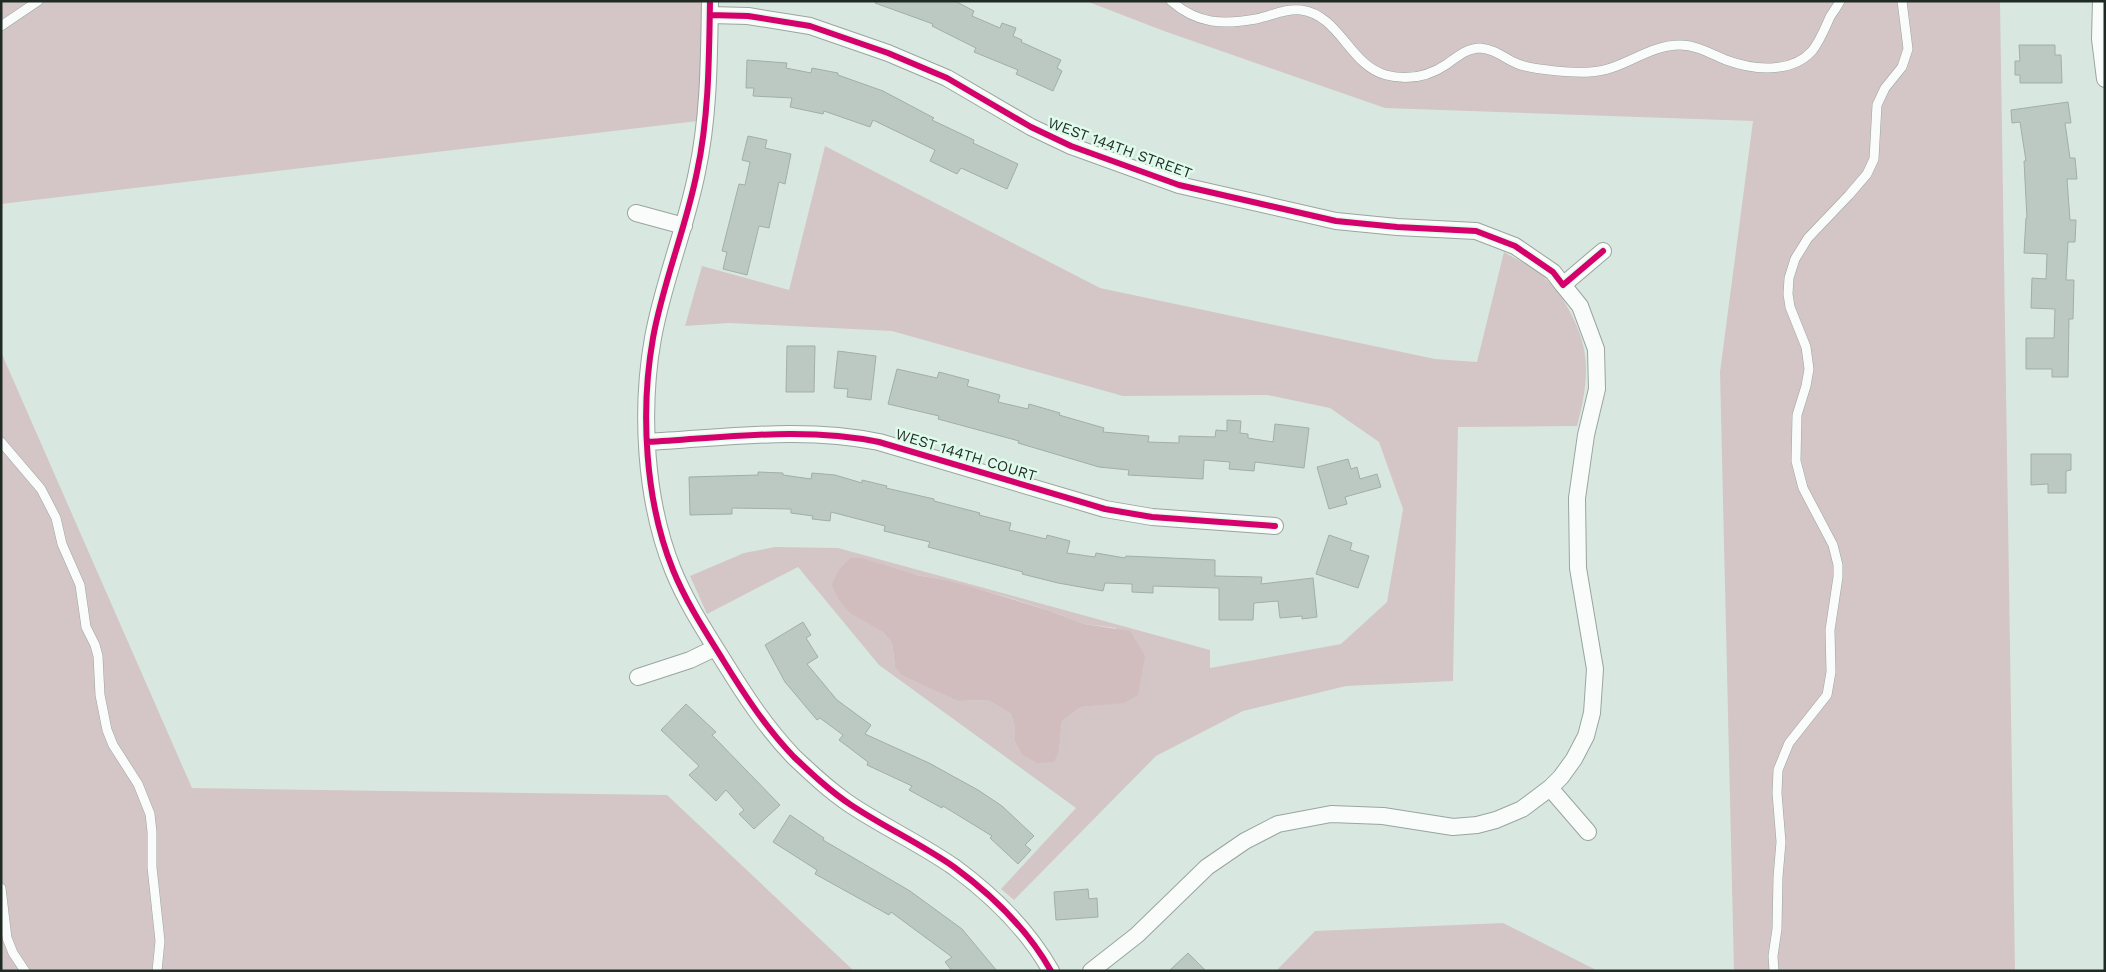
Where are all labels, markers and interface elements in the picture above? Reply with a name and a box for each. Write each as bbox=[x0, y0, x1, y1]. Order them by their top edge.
street label: WEST 144TH STREET bbox=[1045, 114, 1195, 182]
street label: WEST 144TH COURT bbox=[893, 425, 1039, 485]

